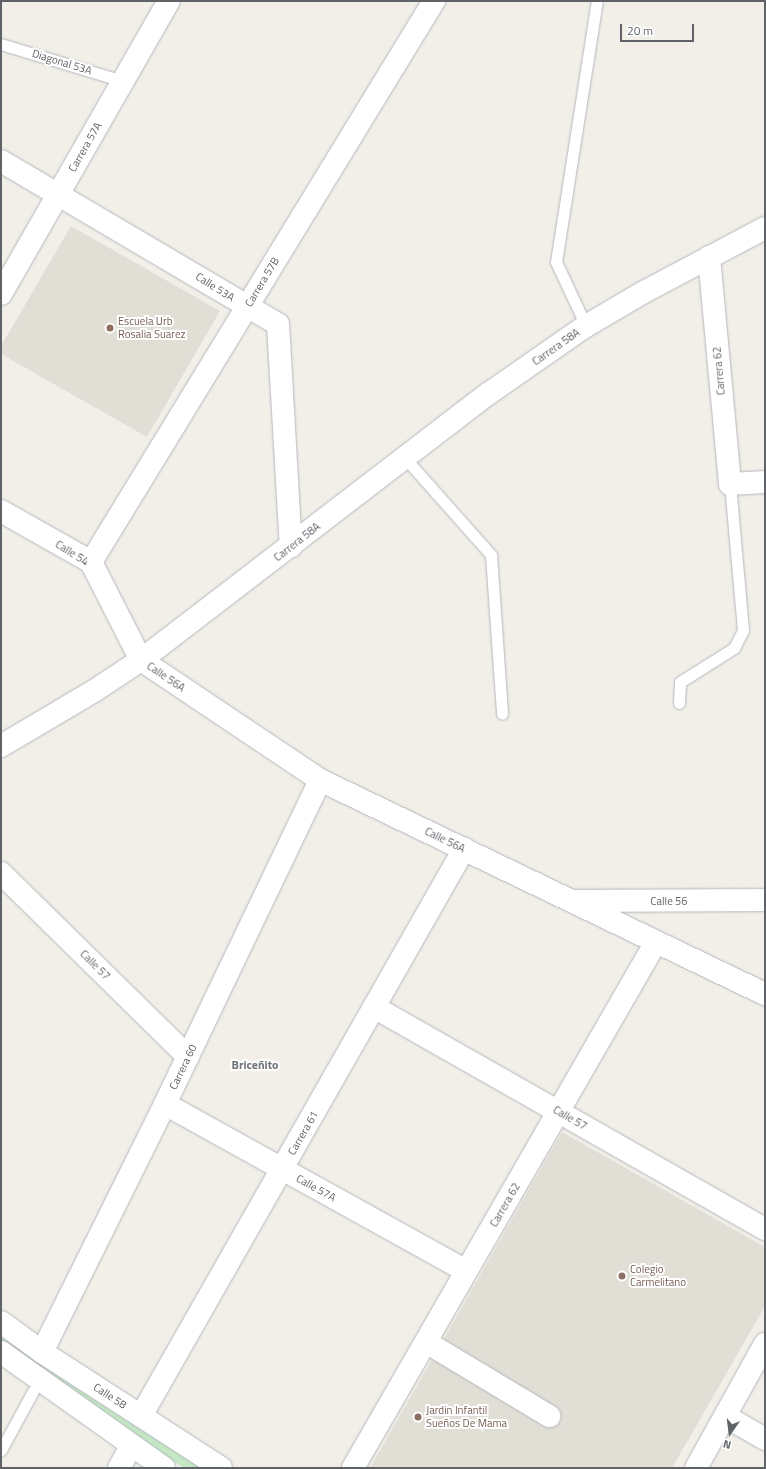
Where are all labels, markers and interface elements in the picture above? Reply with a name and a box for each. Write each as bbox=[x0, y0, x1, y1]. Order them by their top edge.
scale bar bbox=[622, 16, 696, 42]
text: 20 m bbox=[627, 21, 653, 40]
street label: Diagonal 53A bbox=[31, 47, 93, 77]
street label: Carrera 57A bbox=[65, 120, 105, 174]
street label: Carrera 57B bbox=[242, 255, 282, 309]
street label: Calle 53A bbox=[193, 270, 237, 304]
place label: Escuela Urb Rosalia Suarez bbox=[118, 315, 186, 341]
marker: Escuela Urb Rosalia Suarez bbox=[105, 323, 115, 333]
street label: Carrera 58A bbox=[530, 326, 582, 368]
street label: Carrera 62 bbox=[710, 346, 728, 396]
street label: Carrera 58A bbox=[271, 520, 323, 564]
street label: Calle 54 bbox=[53, 538, 91, 568]
street label: Calle 56A bbox=[144, 659, 188, 695]
street label: Calle 56A bbox=[423, 825, 467, 855]
street label: Calle 56 bbox=[651, 894, 687, 908]
street label: Calle 57 bbox=[77, 947, 113, 983]
street label: Carrera 60 bbox=[166, 1042, 200, 1092]
district label: Briceñito bbox=[232, 1058, 278, 1072]
street label: Calle 57 bbox=[551, 1103, 589, 1133]
street label: Carrera 61 bbox=[285, 1109, 321, 1157]
street label: Calle 57A bbox=[294, 1172, 338, 1204]
street label: Carrera 62 bbox=[487, 1181, 523, 1229]
place label: Colegio Carmelitano bbox=[630, 1263, 686, 1289]
marker: Colegio Carmelitano bbox=[617, 1271, 627, 1281]
street label: Calle 58 bbox=[91, 1380, 129, 1412]
place label: Jardin Infantil Sueños De Mama bbox=[426, 1404, 507, 1430]
marker: Jardin Infantil Sueños De Mama bbox=[413, 1412, 423, 1422]
north arrow bbox=[710, 1413, 750, 1453]
text: N bbox=[721, 1436, 733, 1453]

